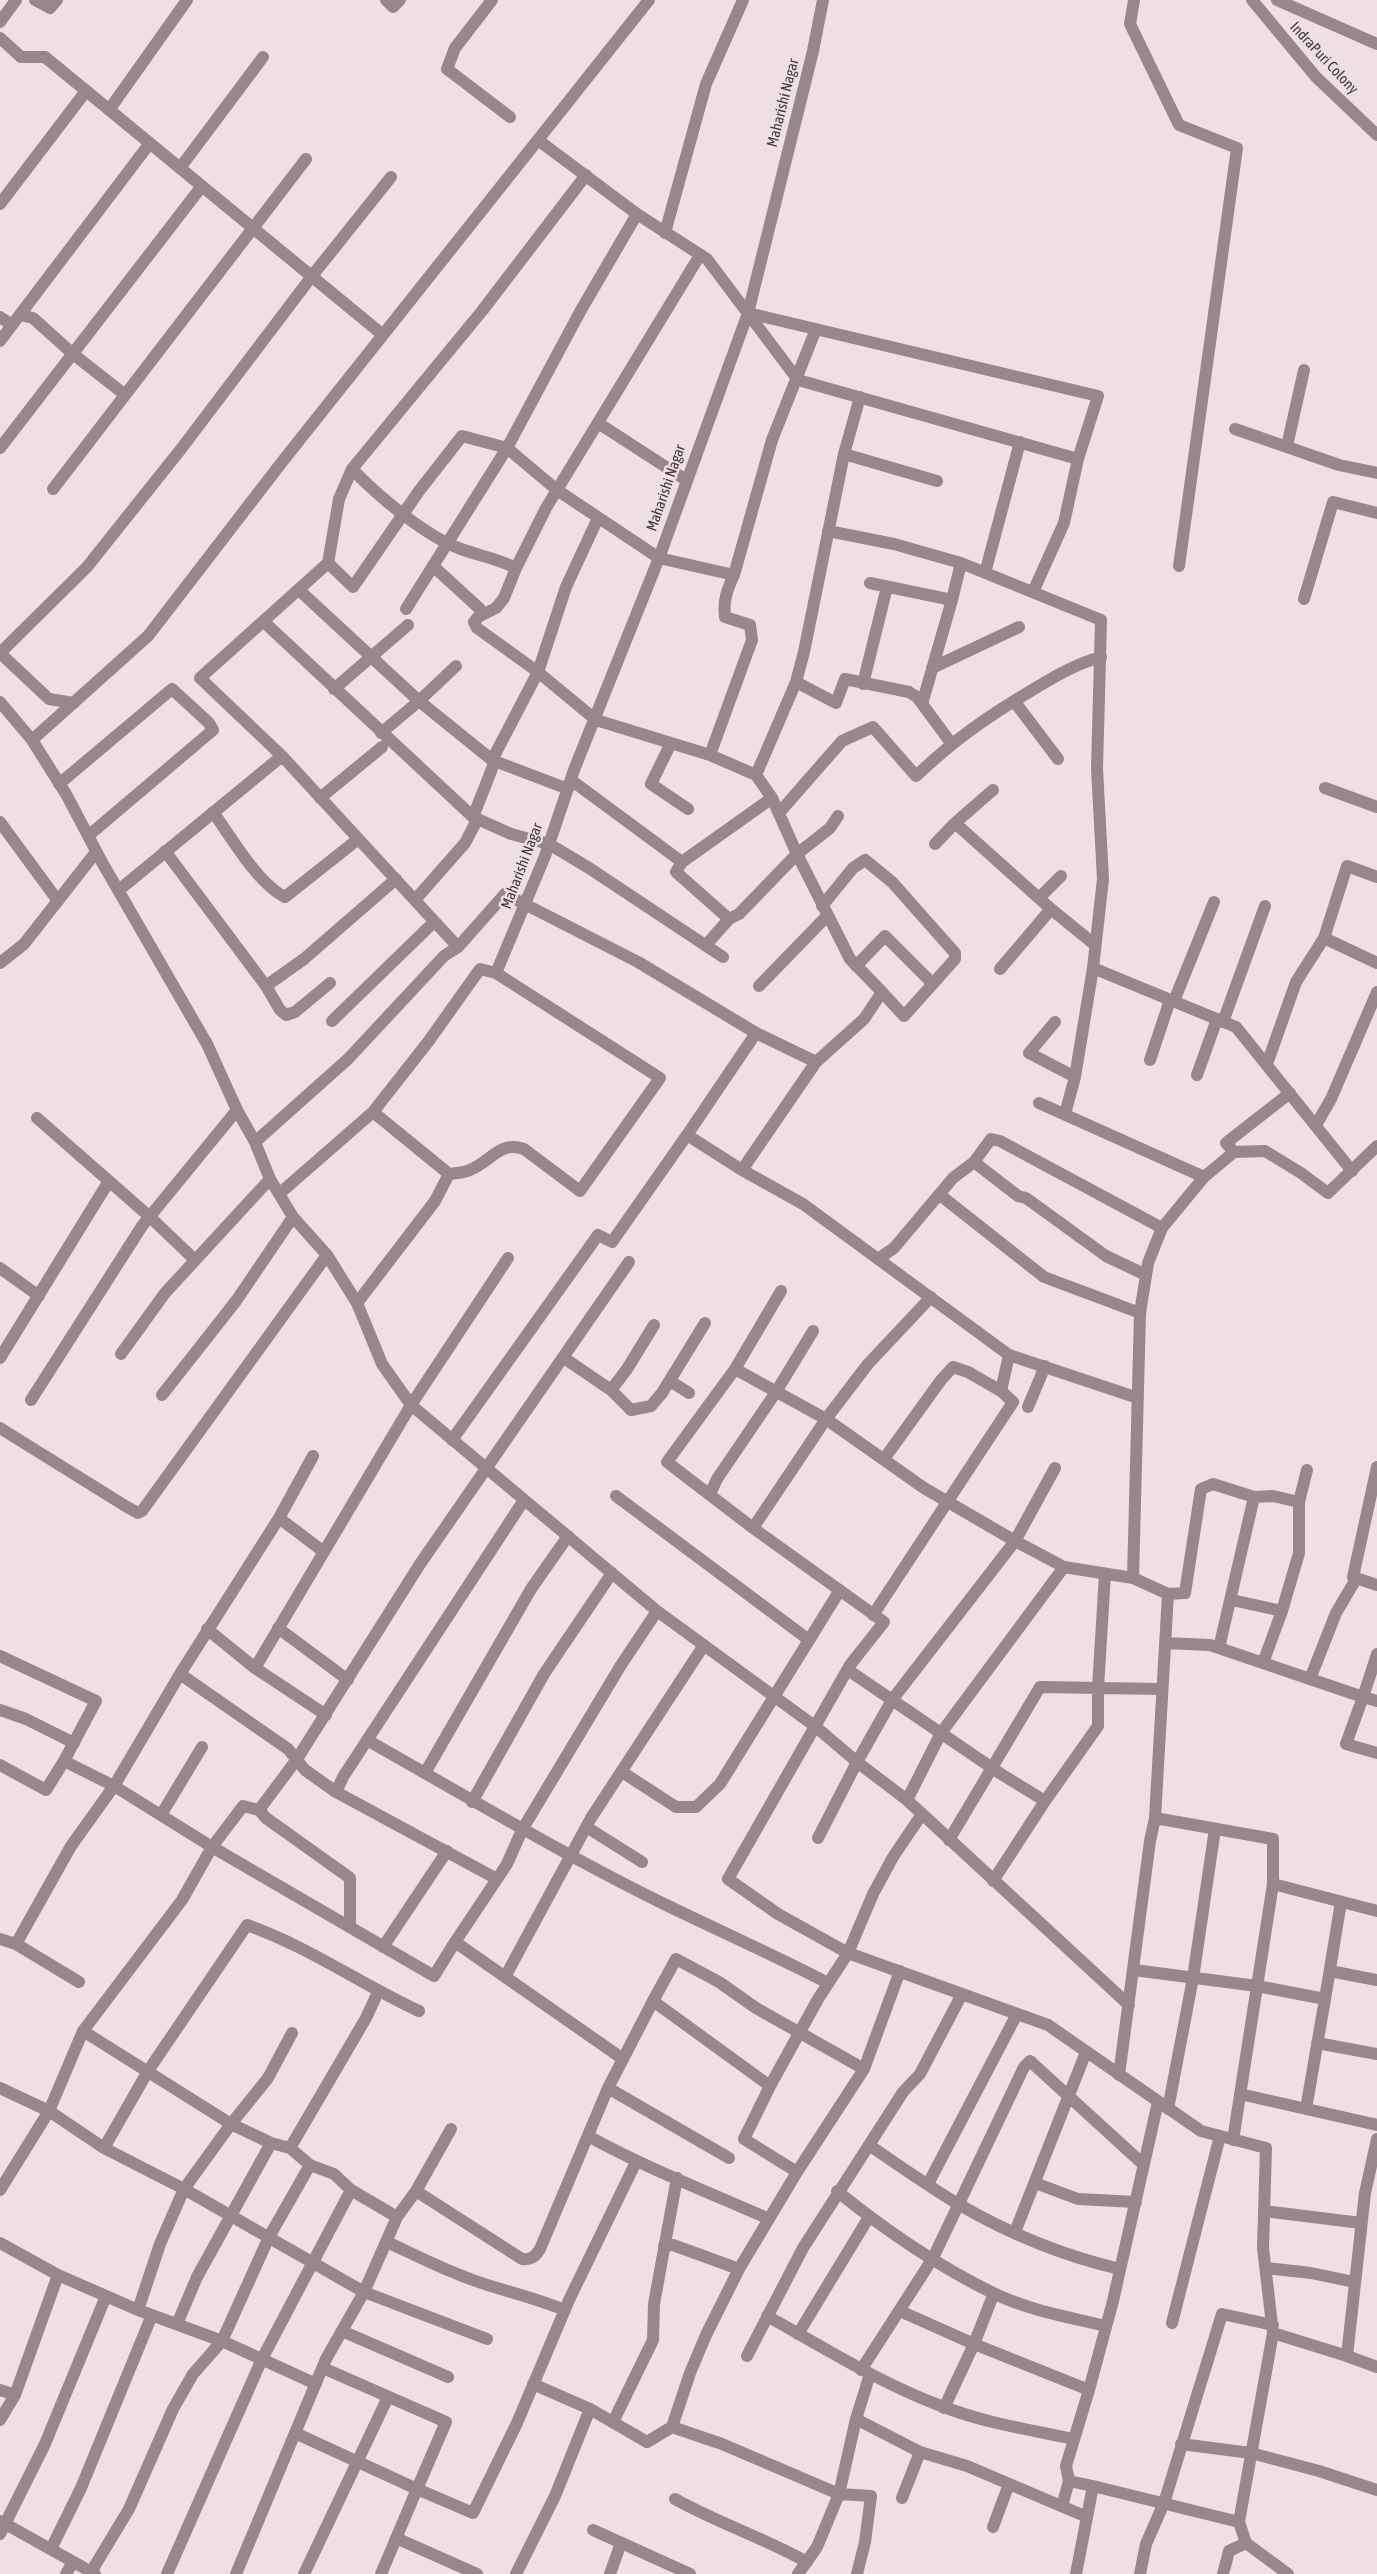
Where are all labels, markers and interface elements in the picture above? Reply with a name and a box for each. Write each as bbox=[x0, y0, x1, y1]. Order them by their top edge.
street label: IndraPuri Colony bbox=[1286, 18, 1362, 98]
street label: Maharishi Nagar bbox=[763, 57, 803, 149]
street label: Maharishi Nagar bbox=[643, 442, 689, 534]
street label: Maharishi Nagar bbox=[497, 820, 547, 912]

